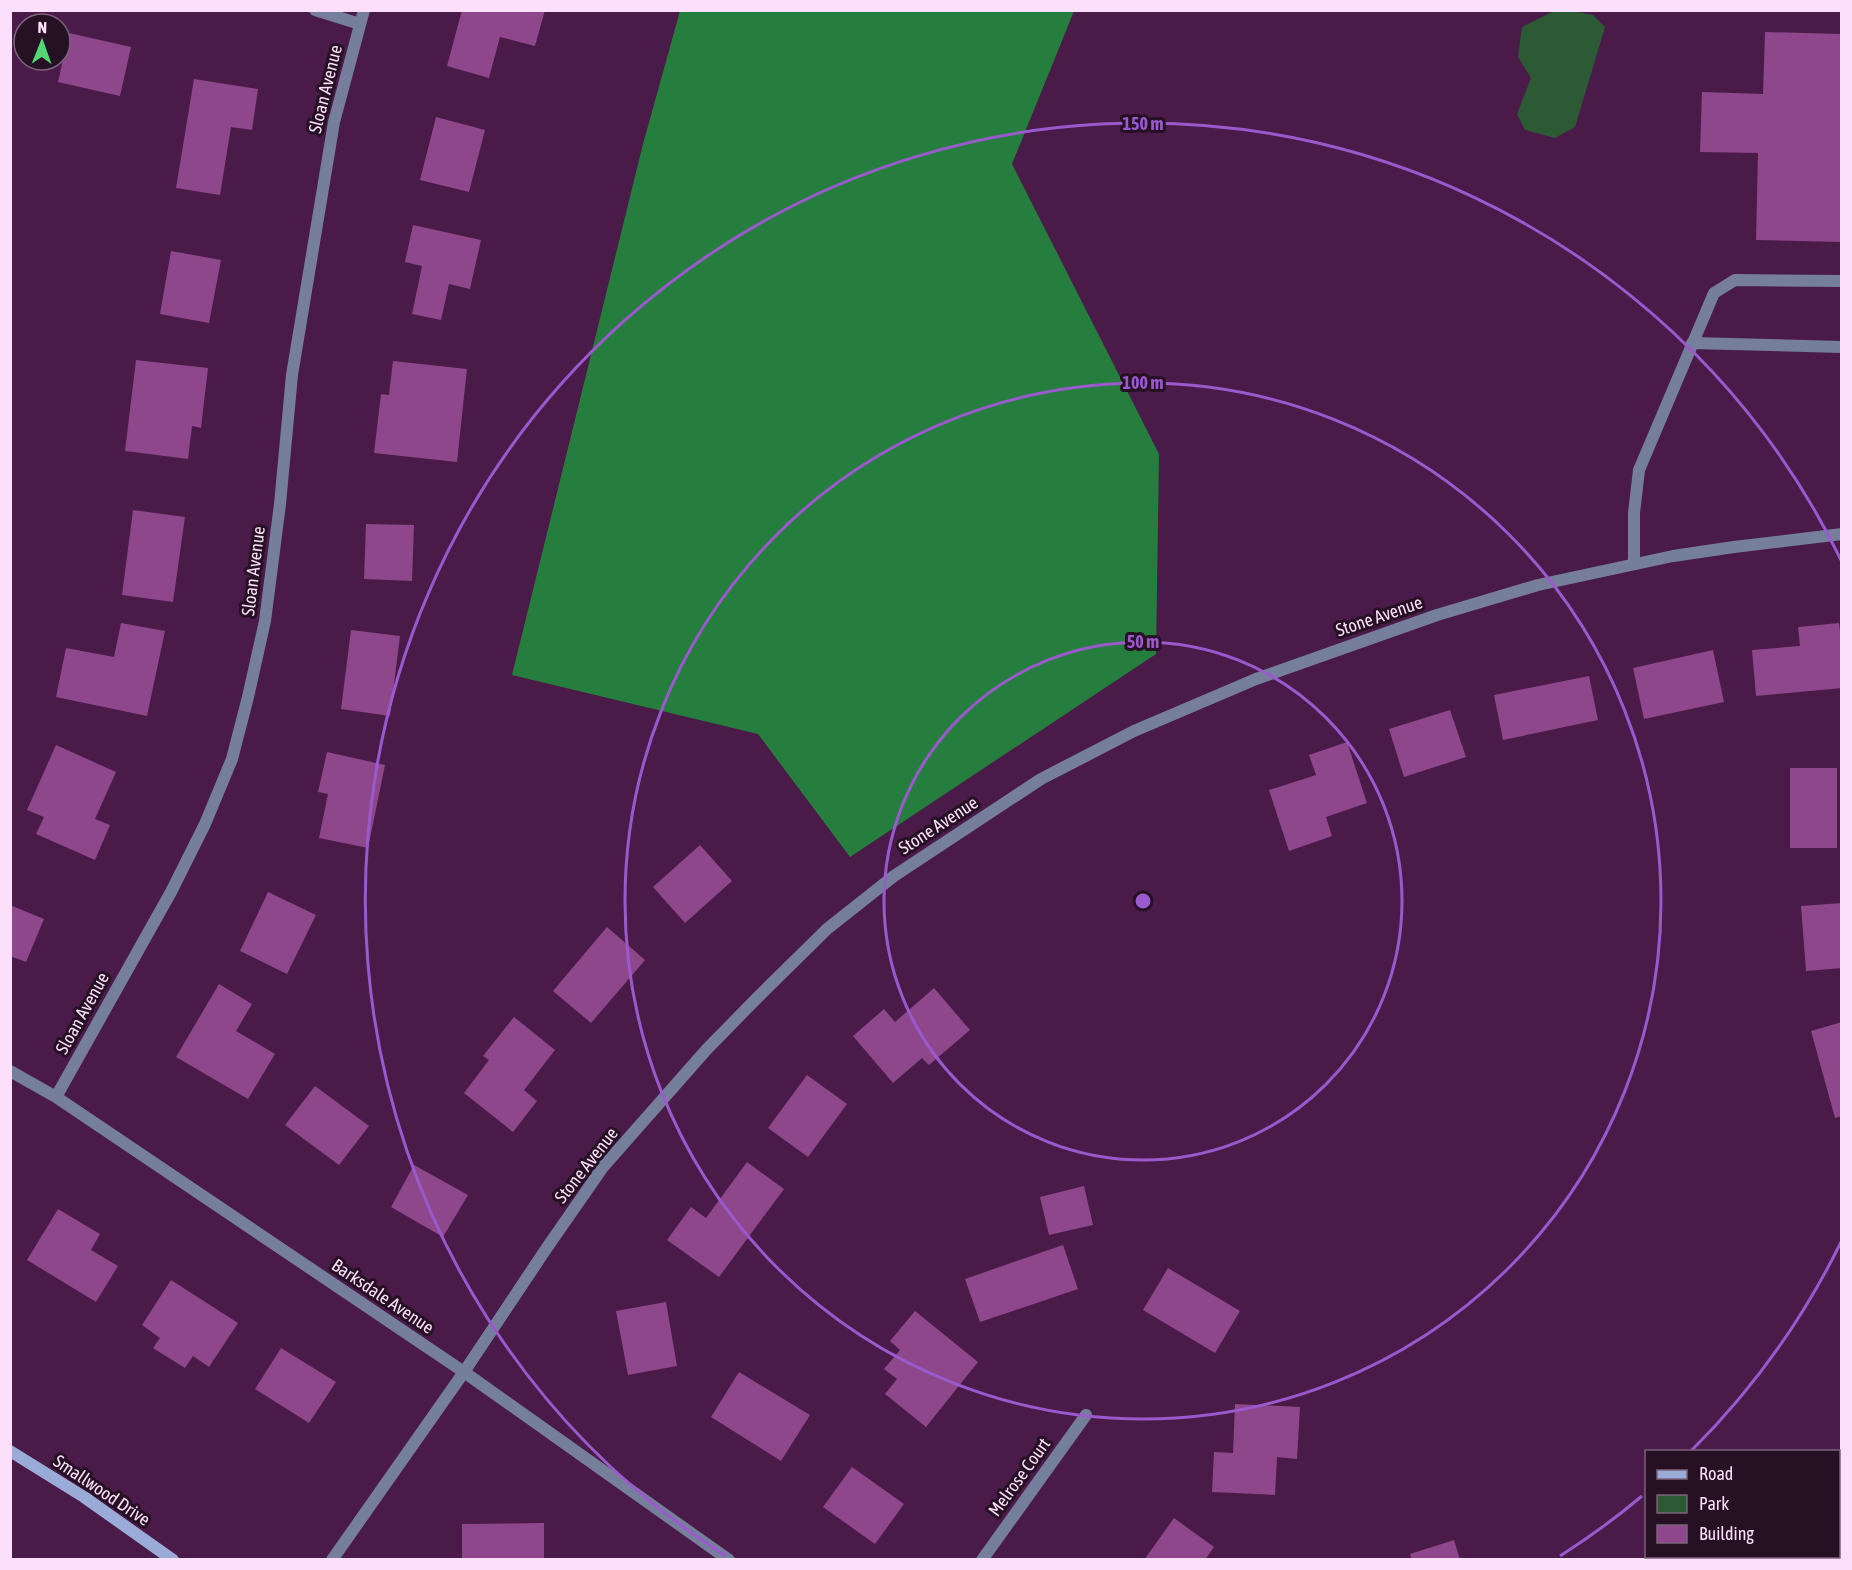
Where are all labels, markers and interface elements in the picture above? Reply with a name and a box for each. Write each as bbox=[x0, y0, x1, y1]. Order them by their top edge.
north arrow bbox=[12, 12, 72, 72]
text: N bbox=[37, 18, 47, 36]
street label: Sloan Avenue bbox=[304, 43, 346, 135]
text: 150 m bbox=[1123, 113, 1163, 134]
text: 100 m bbox=[1123, 372, 1163, 393]
street label: Sloan Avenue bbox=[237, 525, 269, 617]
street label: Stone Avenue bbox=[1333, 591, 1425, 641]
text: 50 m bbox=[1127, 631, 1159, 652]
street label: Stone Avenue bbox=[894, 792, 982, 858]
centre of rings bbox=[1133, 891, 1153, 911]
street label: Sloan Avenue bbox=[51, 969, 113, 1057]
street label: Stone Avenue bbox=[550, 1123, 622, 1207]
street label: Barksdale Avenue bbox=[328, 1254, 438, 1338]
street label: Melrose Court bbox=[984, 1434, 1054, 1520]
street label: Smallwood Drive bbox=[50, 1450, 154, 1530]
legend bbox=[1645, 1450, 1840, 1558]
text: Road bbox=[1699, 1463, 1733, 1484]
text: Park bbox=[1699, 1493, 1729, 1514]
text: Building bbox=[1699, 1523, 1754, 1544]

